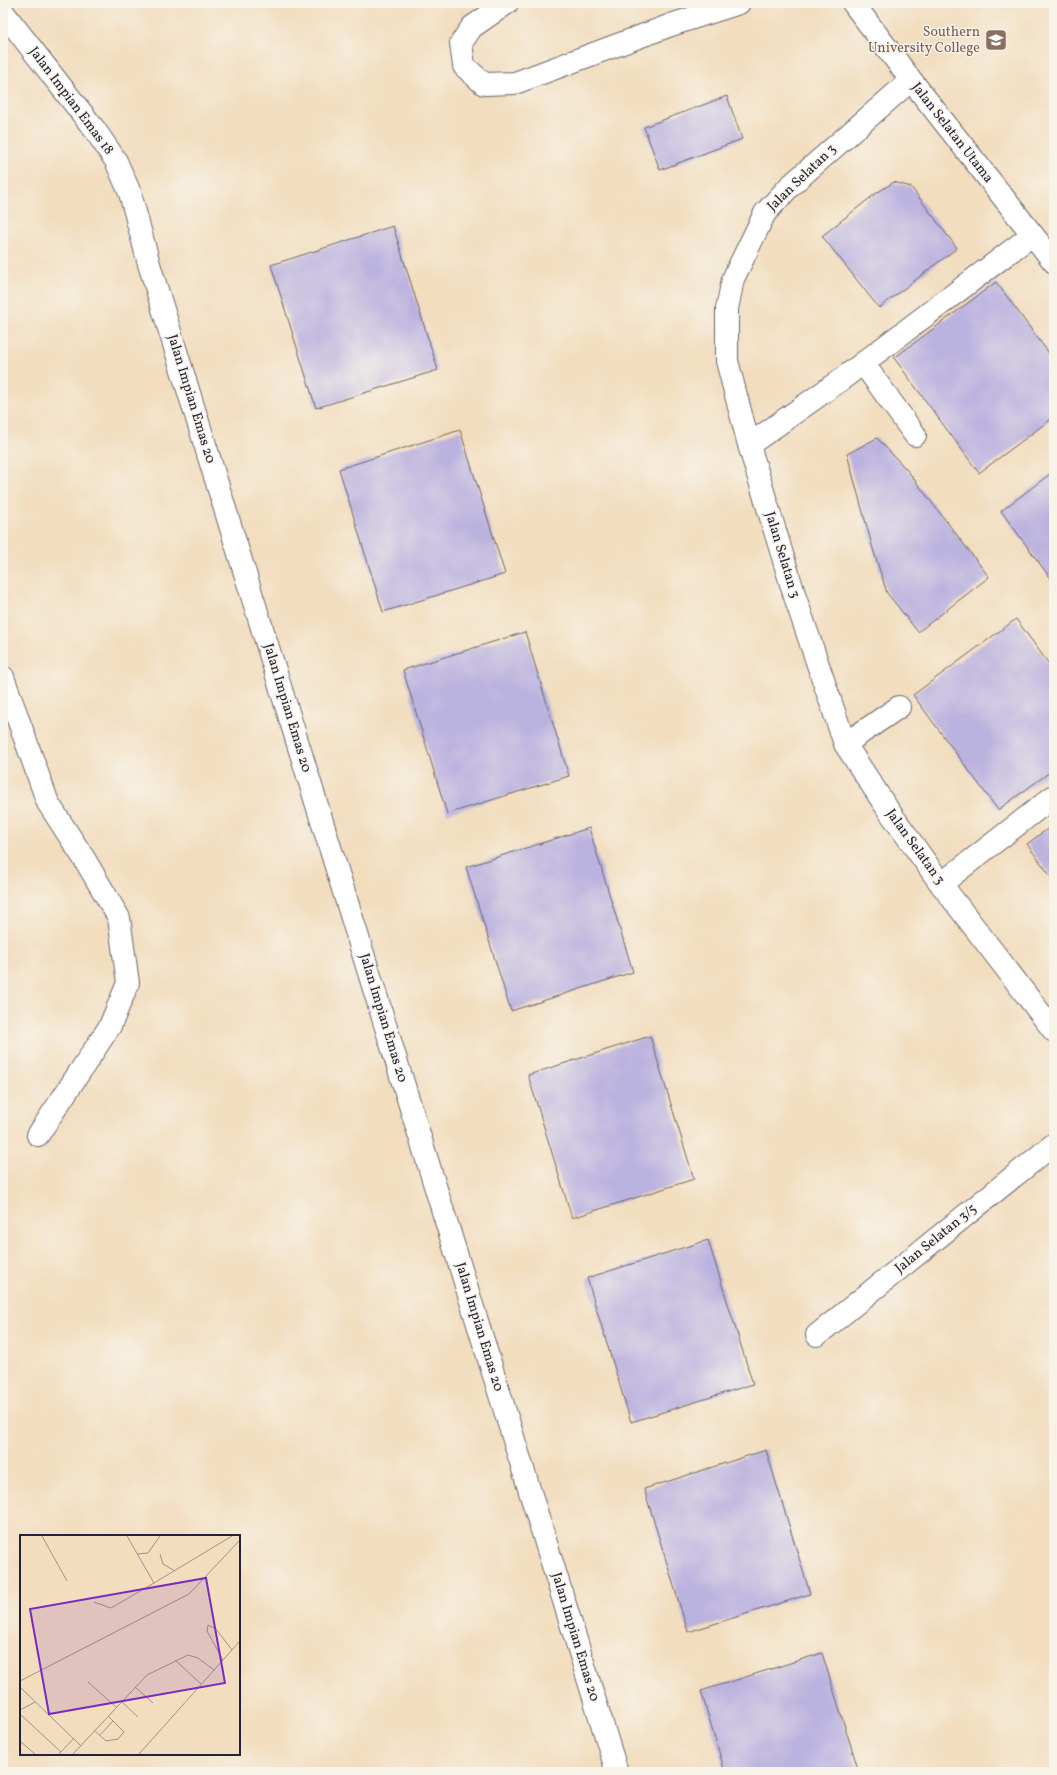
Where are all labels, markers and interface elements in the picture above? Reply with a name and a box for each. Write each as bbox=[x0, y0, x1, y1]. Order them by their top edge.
place label: Southern University College bbox=[868, 23, 980, 58]
school or university icon: Southern University College bbox=[983, 27, 1009, 53]
street label: Jalan Impian Emas 18 bbox=[24, 43, 118, 159]
street label: Jalan Selatan Utama bbox=[907, 79, 997, 187]
street label: Jalan Selatan 3 bbox=[763, 140, 841, 216]
street label: Jalan Impian Emas 20 bbox=[162, 332, 220, 466]
street label: Jalan Selatan 3 bbox=[760, 509, 804, 601]
street label: Jalan Impian Emas 20 bbox=[258, 641, 316, 775]
street label: Jalan Selatan 3 bbox=[881, 805, 949, 889]
street label: Jalan Impian Emas 20 bbox=[354, 951, 412, 1085]
street label: Jalan Selatan 3/5 bbox=[891, 1200, 981, 1278]
street label: Jalan Impian Emas 20 bbox=[450, 1260, 508, 1394]
inset map bbox=[20, 1535, 240, 1755]
street label: Jalan Impian Emas 20 bbox=[546, 1570, 604, 1704]

